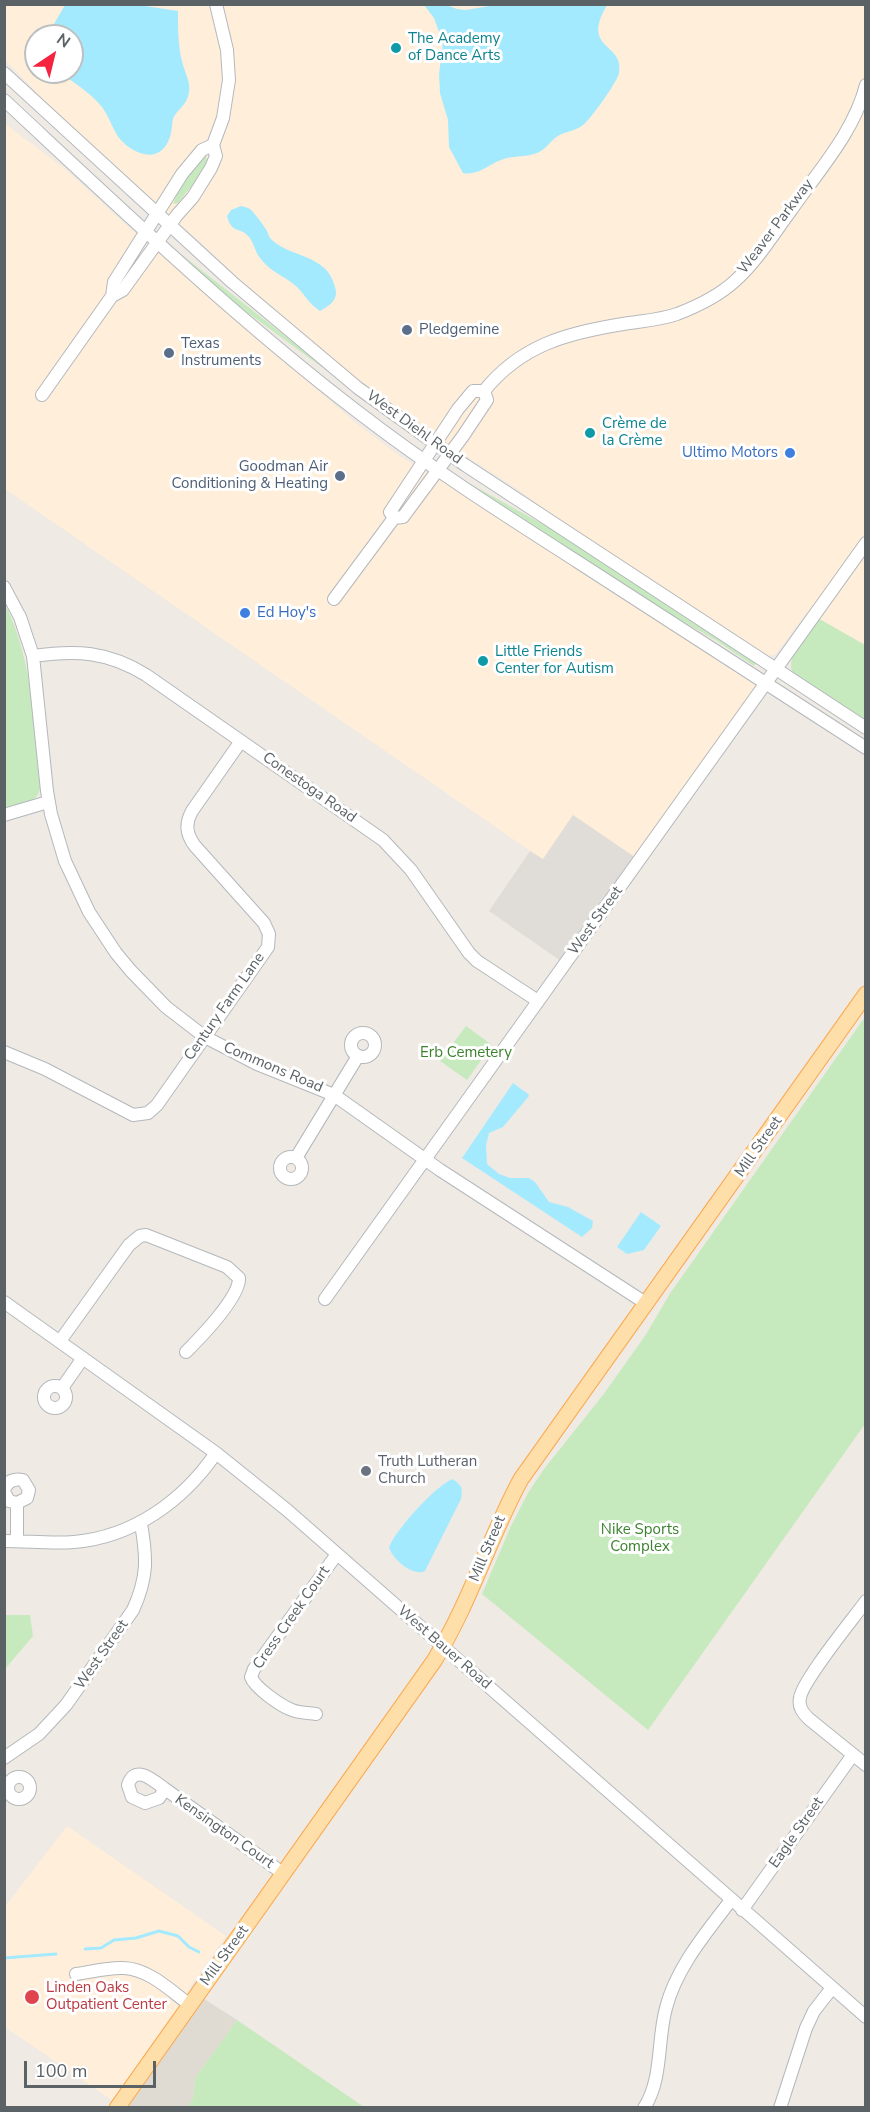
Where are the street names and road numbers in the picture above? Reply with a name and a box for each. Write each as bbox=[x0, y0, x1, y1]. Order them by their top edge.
street label: Weaver Parkway bbox=[734, 176, 818, 278]
street label: West Diehl Road bbox=[363, 387, 465, 469]
street label: Conestoga Road bbox=[259, 749, 359, 827]
street label: West Street bbox=[565, 883, 627, 959]
street label: Century Farm Lane bbox=[181, 950, 269, 1064]
street label: Commons Road bbox=[221, 1039, 325, 1097]
street label: Mill Street bbox=[732, 1113, 786, 1181]
street label: Mill Street bbox=[466, 1513, 510, 1585]
street label: Cress Creek Court bbox=[250, 1563, 334, 1673]
street label: West Bauer Road bbox=[393, 1602, 495, 1694]
street label: West Street bbox=[71, 1617, 133, 1693]
street label: Kensington Court bbox=[171, 1791, 277, 1873]
street label: Eagle Street bbox=[766, 1794, 828, 1872]
street label: Mill Street bbox=[197, 1922, 253, 1990]

